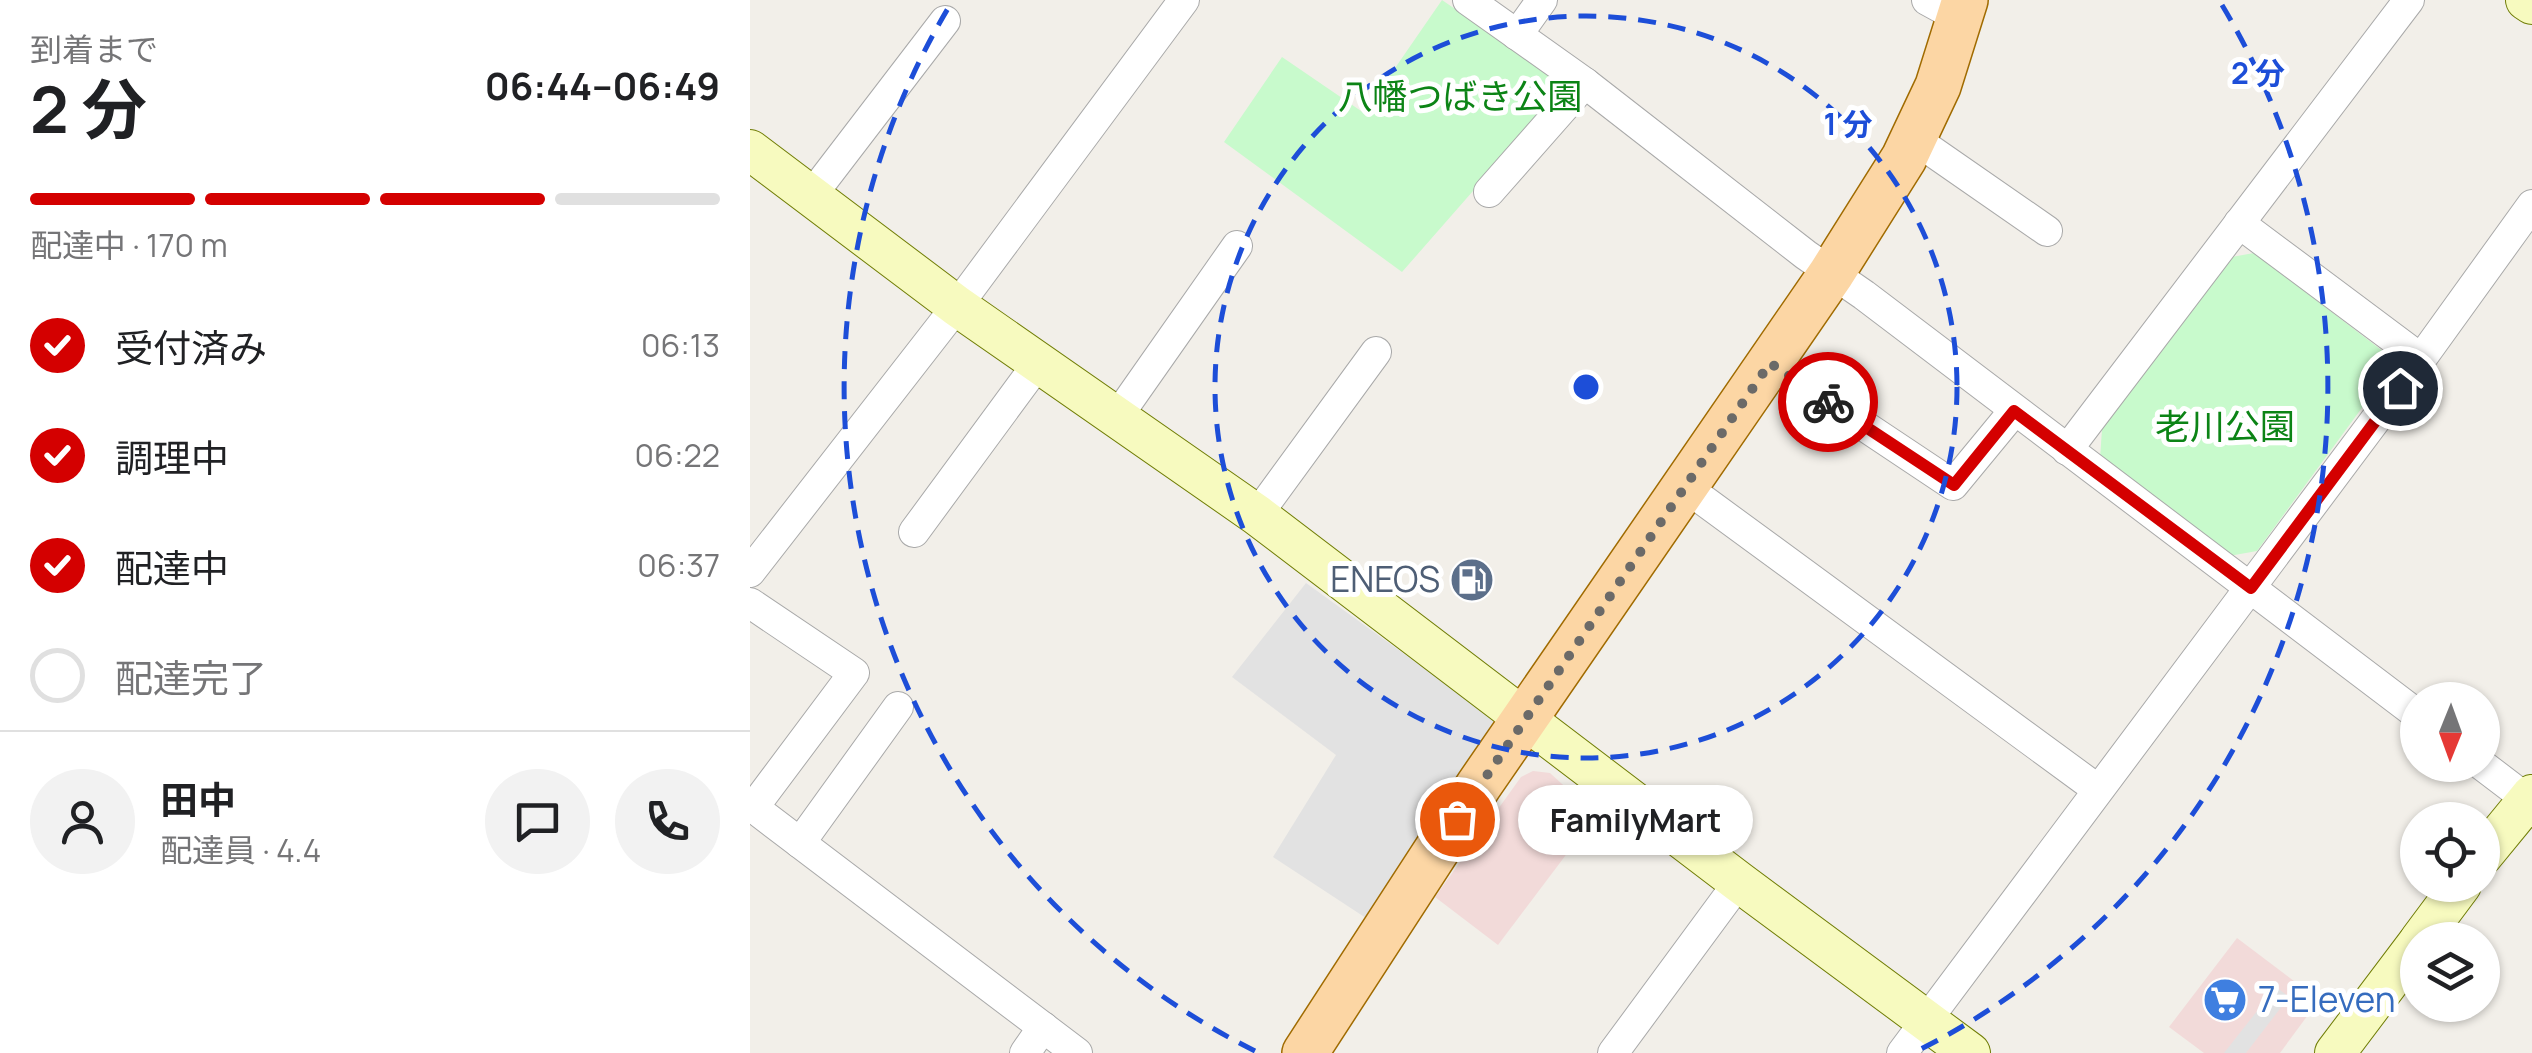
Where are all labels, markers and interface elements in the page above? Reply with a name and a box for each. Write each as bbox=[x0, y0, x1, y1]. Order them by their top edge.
text: 到着まで bbox=[30, 27, 158, 71]
text: 2 分 bbox=[2231, 52, 2285, 93]
text: 06:44–06:49 bbox=[485, 59, 720, 111]
text: 2 分 bbox=[30, 64, 147, 153]
park label: 八幡つばき公園 bbox=[1337, 72, 1583, 120]
text: 1 分 bbox=[1823, 103, 1873, 144]
text: 配達中 · 170 m bbox=[30, 223, 228, 267]
icon: check bbox=[30, 318, 85, 373]
text: 受付済み bbox=[115, 321, 267, 373]
text: 06:13 bbox=[641, 323, 720, 367]
pin bbox=[2358, 346, 2443, 431]
courier bbox=[1778, 352, 1878, 452]
icon: home bbox=[2373, 361, 2428, 416]
centre of rings bbox=[1568, 369, 1604, 405]
icon: bike bbox=[1801, 375, 1856, 430]
park label: 老川公園 bbox=[2155, 402, 2295, 450]
icon: check bbox=[30, 428, 85, 483]
text: 調理中 bbox=[115, 431, 229, 483]
text: 06:22 bbox=[635, 433, 720, 477]
icon: check bbox=[30, 538, 85, 593]
text: 配達中 bbox=[115, 541, 229, 593]
text: 06:37 bbox=[637, 543, 720, 587]
place label: ENEOS bbox=[1330, 555, 1440, 603]
fuel station icon: ENEOS bbox=[1449, 557, 1495, 603]
text: 配達完了 bbox=[115, 651, 267, 703]
north arrow bbox=[2400, 682, 2500, 782]
map controls bbox=[2400, 682, 2500, 1022]
button: person bbox=[30, 769, 135, 874]
button: chat bbox=[485, 769, 590, 874]
button: phone bbox=[615, 769, 720, 874]
text: 田中 bbox=[160, 773, 236, 825]
pin bbox=[1415, 777, 1500, 862]
callout: FamilyMart bbox=[1517, 784, 1752, 854]
icon: bag bbox=[1430, 792, 1485, 847]
text: FamilyMart bbox=[1550, 798, 1721, 842]
button: locate bbox=[2400, 802, 2500, 902]
text: 配達員 · 4.4 bbox=[160, 828, 321, 872]
button: layers bbox=[2400, 922, 2500, 1022]
place label: 7-Eleven bbox=[2258, 975, 2396, 1023]
supermarket icon: 7-Eleven bbox=[2202, 977, 2248, 1023]

